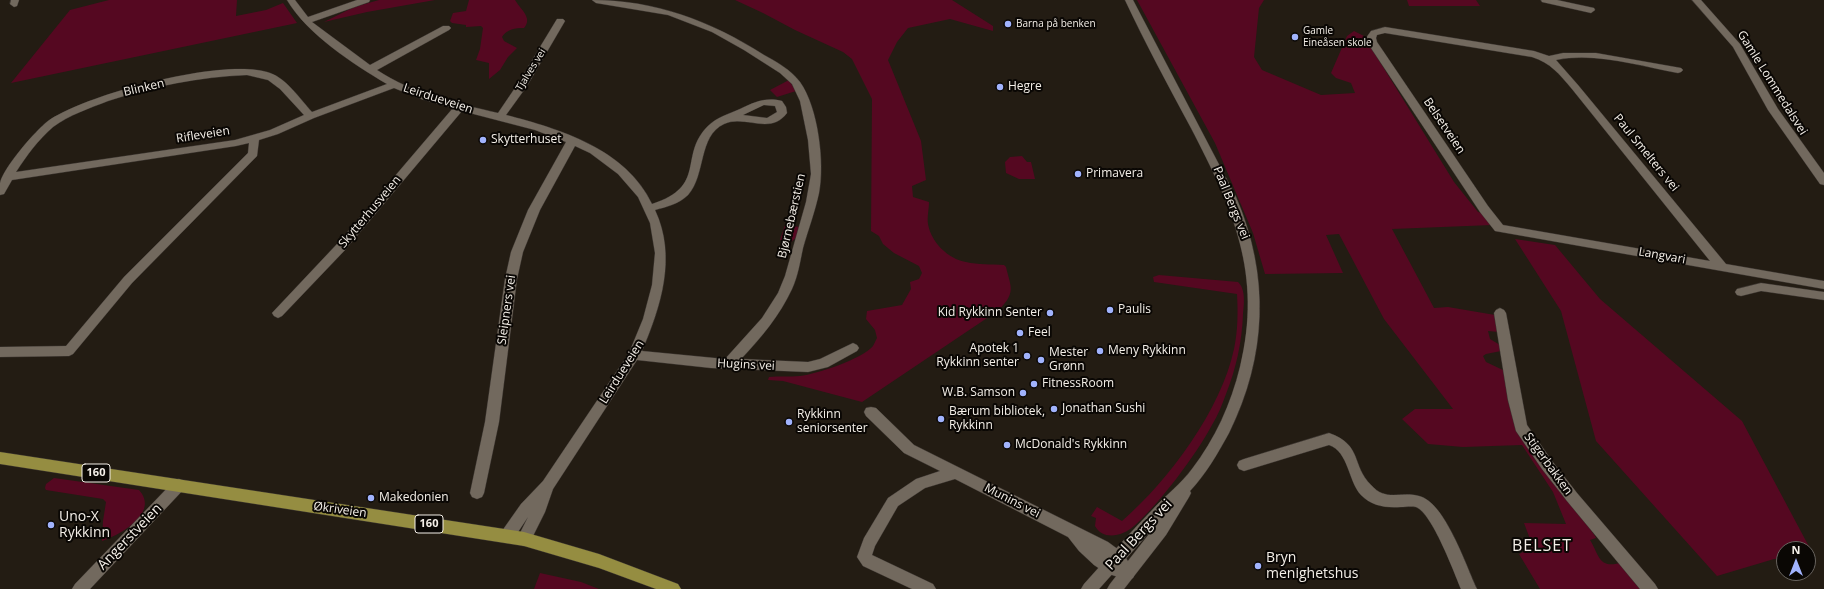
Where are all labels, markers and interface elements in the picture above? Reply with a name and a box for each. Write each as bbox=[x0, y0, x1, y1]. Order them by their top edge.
place label: Barna på benken bbox=[1016, 18, 1096, 30]
marker: Barna på benken bbox=[1003, 19, 1013, 29]
place label: Gamle Eineåsen skole bbox=[1303, 25, 1372, 48]
street label: Gamle Lommedalsvei bbox=[1734, 28, 1810, 138]
marker: Gamle Eineåsen skole bbox=[1290, 32, 1300, 42]
street label: Tjalves vei bbox=[513, 47, 549, 93]
street label: Blinken bbox=[122, 76, 166, 100]
place label: Hegre bbox=[1008, 80, 1042, 94]
street label: Leirdueveien bbox=[401, 81, 475, 117]
marker: Hegre bbox=[995, 82, 1005, 92]
street label: Belsetveien bbox=[1420, 95, 1468, 157]
street label: Paul Smelters vei bbox=[1610, 111, 1682, 195]
street label: Rifleveien bbox=[175, 124, 231, 146]
place label: Skytterhuset bbox=[491, 133, 562, 147]
marker: Skytterhuset bbox=[478, 135, 488, 145]
street label: Paal Bergs vei bbox=[1210, 165, 1252, 241]
place label: Primavera bbox=[1086, 167, 1143, 181]
marker: Primavera bbox=[1073, 169, 1083, 179]
street label: Bjørnebærstien bbox=[775, 172, 809, 260]
street label: Skytterhusveien bbox=[336, 173, 404, 251]
street label: Langvari bbox=[1637, 245, 1687, 267]
street label: Sleipners vei bbox=[495, 274, 519, 346]
place label: Paulis bbox=[1118, 303, 1151, 317]
marker: Paulis bbox=[1105, 305, 1115, 315]
place label: Kid Rykkinn Senter bbox=[938, 306, 1042, 320]
marker: Kid Rykkinn Senter bbox=[1045, 308, 1055, 318]
place label: Feel bbox=[1028, 326, 1051, 340]
marker: Feel bbox=[1015, 328, 1025, 338]
street label: Leirdueveien bbox=[597, 338, 647, 406]
place label: Apotek 1 Rykkinn senter bbox=[936, 342, 1019, 370]
place label: Meny Rykkinn bbox=[1108, 344, 1186, 358]
place label: Mester Grønn bbox=[1049, 346, 1088, 374]
marker: Meny Rykkinn bbox=[1095, 346, 1105, 356]
marker: Apotek 1 Rykkinn senter bbox=[1022, 351, 1032, 361]
marker: Mester Grønn bbox=[1036, 355, 1046, 365]
street label: Hugins vei bbox=[717, 356, 775, 374]
place label: FitnessRoom bbox=[1042, 377, 1114, 391]
marker: FitnessRoom bbox=[1029, 379, 1039, 389]
place label: W.B. Samson bbox=[942, 386, 1015, 400]
marker: W.B. Samson bbox=[1018, 388, 1028, 398]
place label: Jonathan Sushi bbox=[1062, 402, 1145, 416]
marker: Jonathan Sushi bbox=[1049, 404, 1059, 414]
place label: Bærum bibliotek, Rykkinn bbox=[949, 405, 1045, 433]
place label: Rykkinn seniorsenter bbox=[797, 408, 868, 436]
marker: Bærum bibliotek, Rykkinn bbox=[936, 414, 946, 424]
marker: Rykkinn seniorsenter bbox=[784, 417, 794, 427]
street label: Stigerbakken bbox=[1521, 430, 1575, 498]
place label: McDonald's Rykkinn bbox=[1015, 438, 1127, 452]
marker: McDonald's Rykkinn bbox=[1002, 440, 1012, 450]
road number: 160 bbox=[82, 464, 110, 482]
street label: Munins vei bbox=[982, 481, 1042, 521]
place label: Makedonien bbox=[379, 491, 449, 505]
marker: Makedonien bbox=[366, 493, 376, 503]
street label: Paal Bergs vei bbox=[1102, 496, 1176, 574]
street label: Økriveien bbox=[313, 499, 367, 521]
street label: Angerstveien bbox=[94, 501, 166, 573]
place label: Uno-X Rykkinn bbox=[59, 509, 110, 542]
road number: 160 bbox=[415, 515, 443, 533]
marker: Uno-X Rykkinn bbox=[46, 520, 56, 530]
district label: BELSET bbox=[1512, 536, 1572, 556]
north arrow bbox=[1776, 541, 1816, 581]
text: N bbox=[1792, 542, 1800, 557]
place label: Bryn menighetshus bbox=[1266, 550, 1358, 582]
marker: Bryn menighetshus bbox=[1253, 561, 1263, 571]

